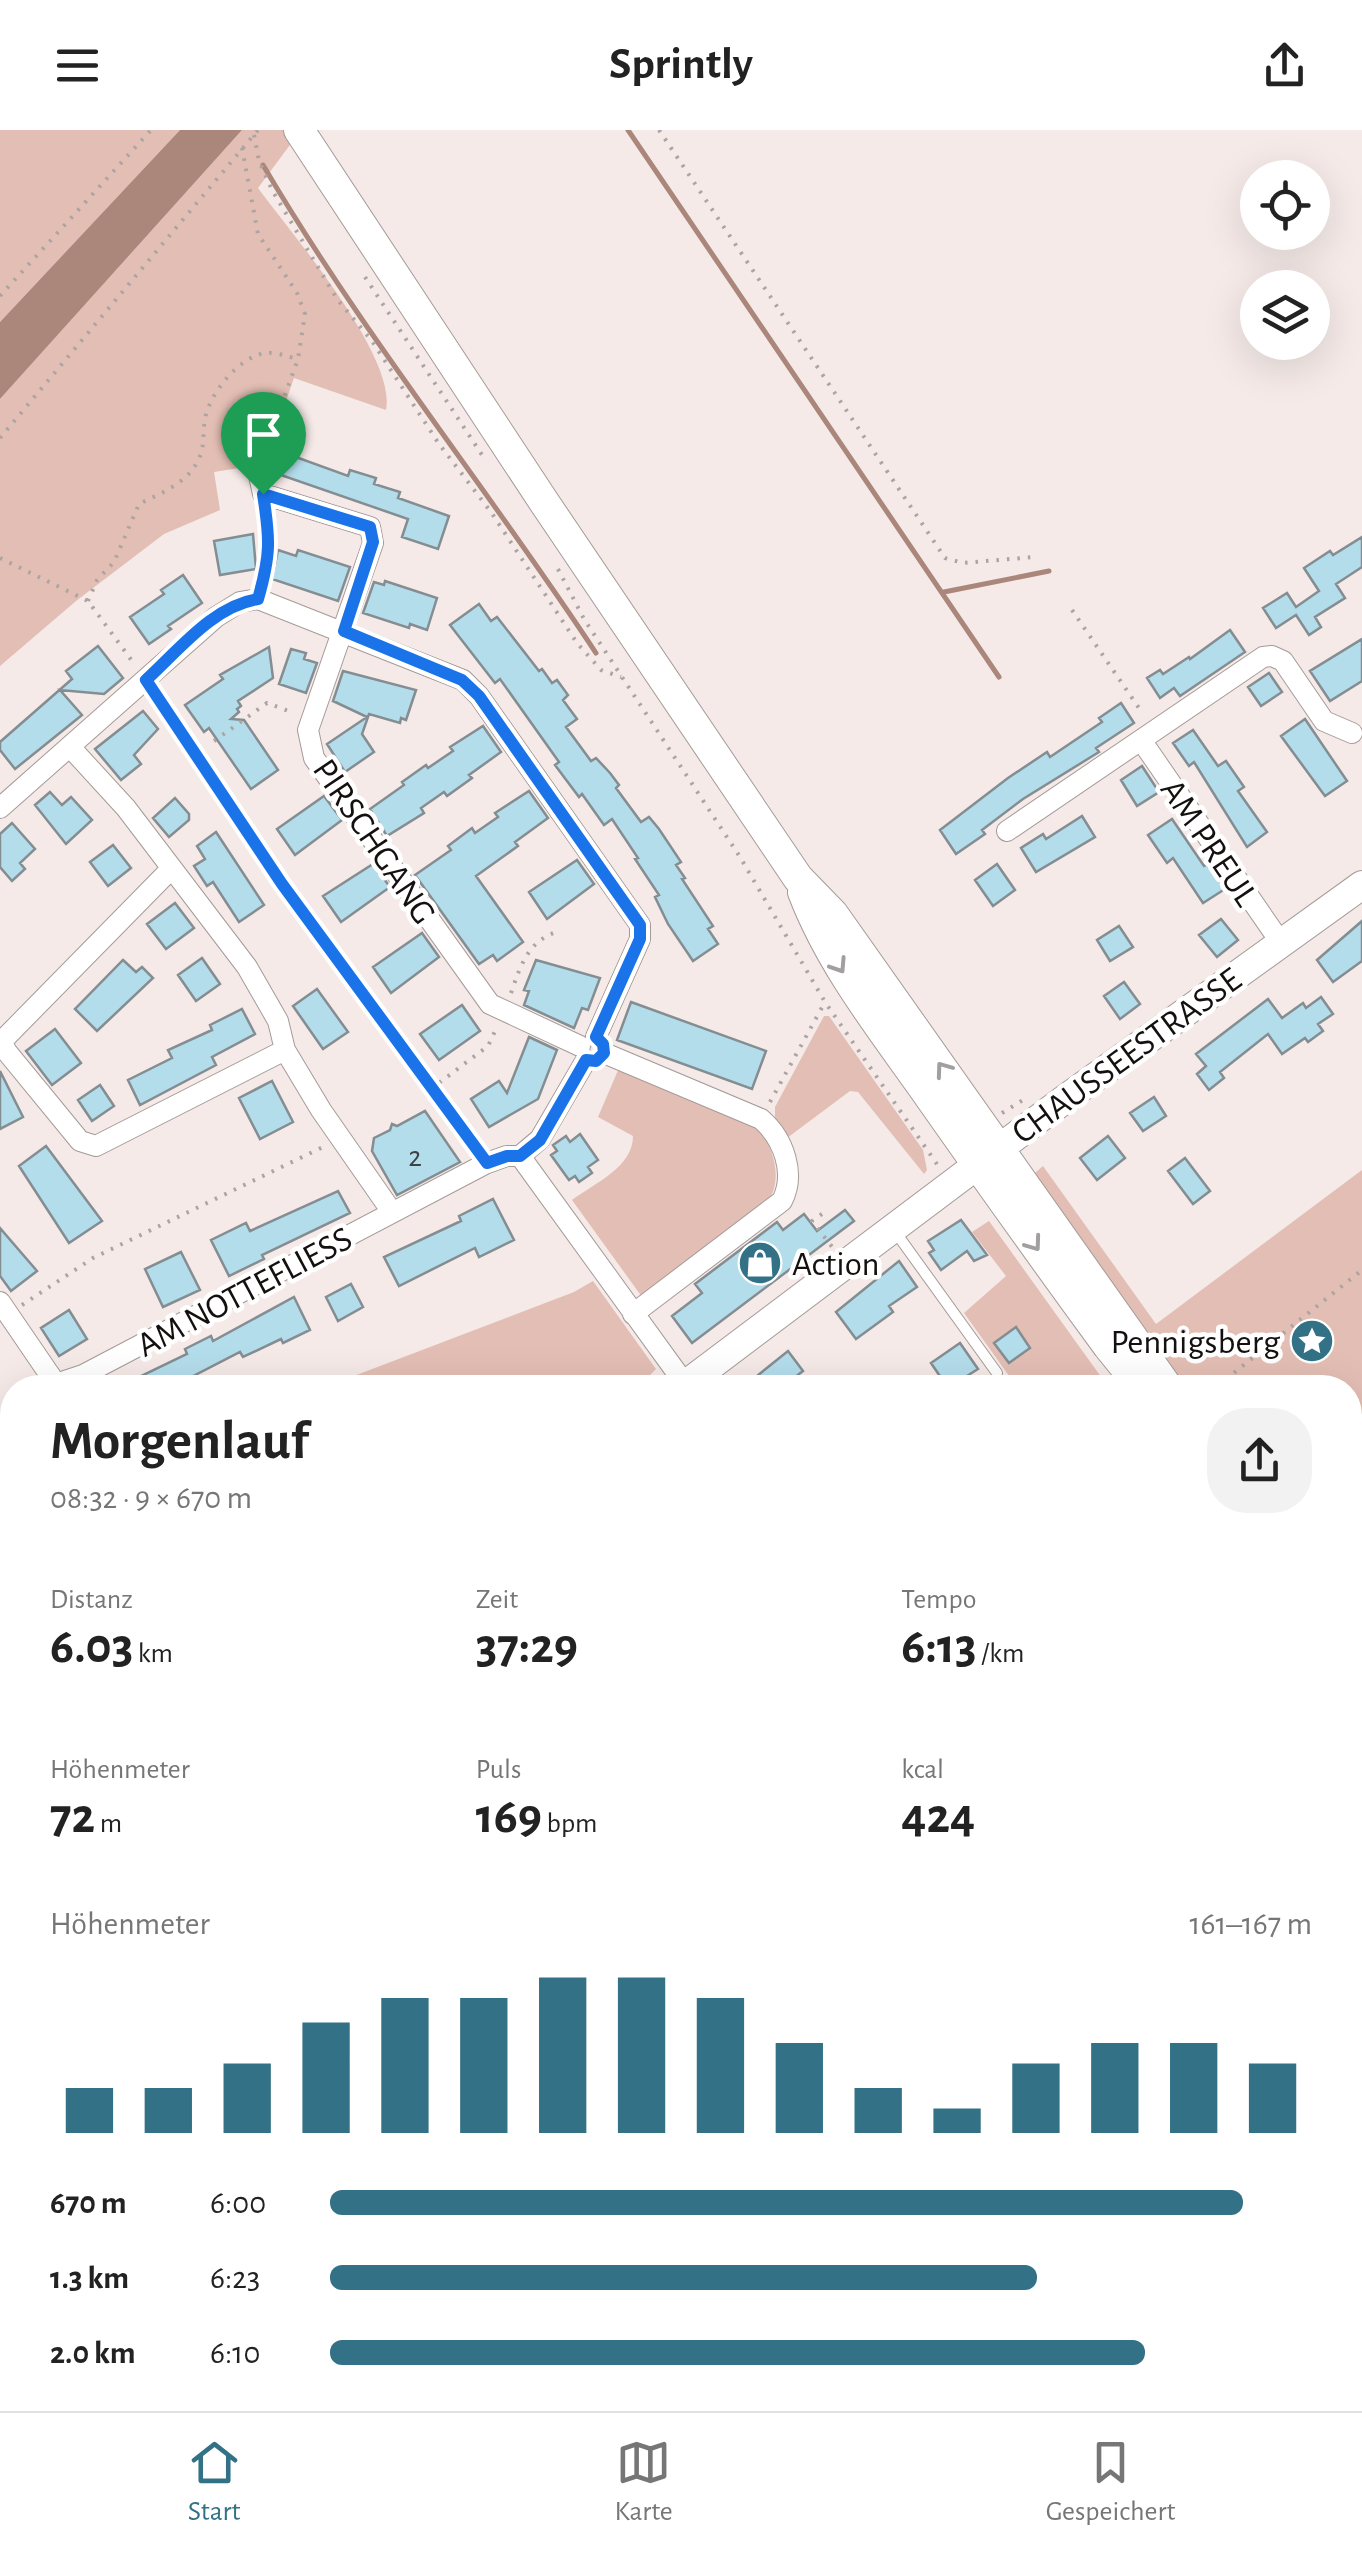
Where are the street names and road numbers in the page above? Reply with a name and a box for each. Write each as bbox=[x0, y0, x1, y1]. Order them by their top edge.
street label: PIRSCHGANG bbox=[306, 753, 442, 931]
street label: AM PREUL bbox=[1154, 773, 1264, 913]
street label: CHAUSSEESTRASSE bbox=[1006, 962, 1248, 1151]
street label: AM NOTTEFLIESS bbox=[131, 1221, 358, 1364]

